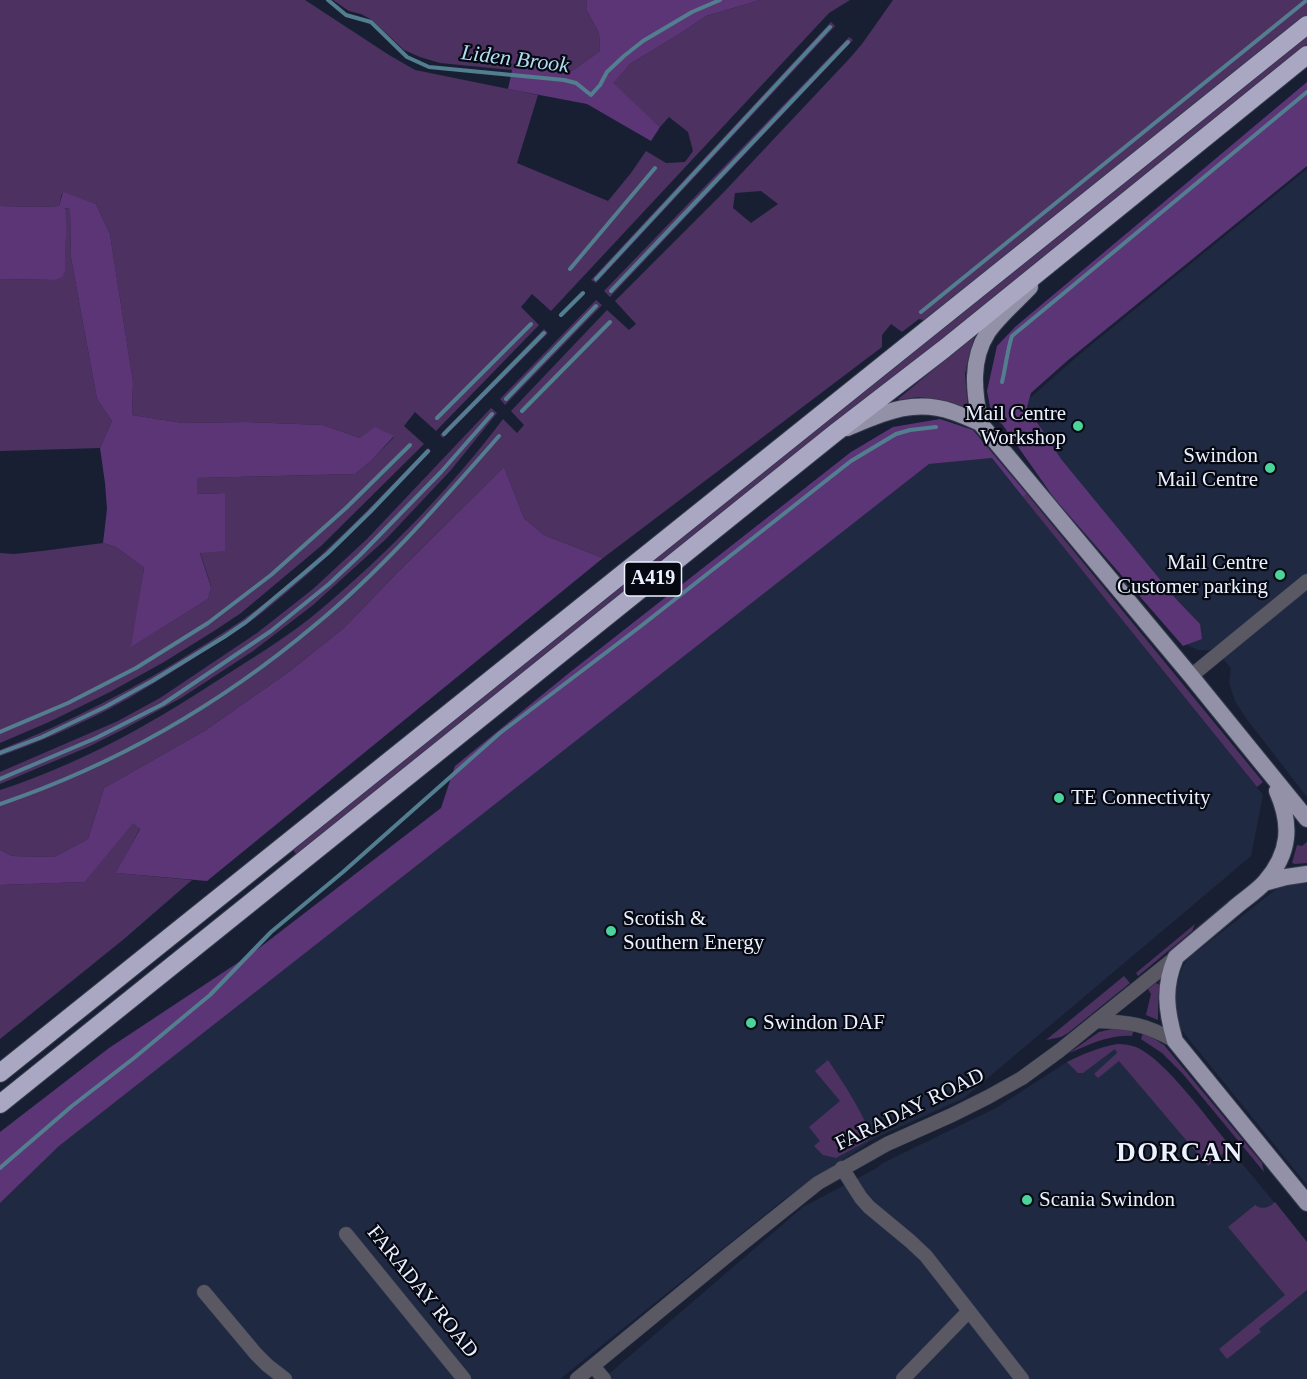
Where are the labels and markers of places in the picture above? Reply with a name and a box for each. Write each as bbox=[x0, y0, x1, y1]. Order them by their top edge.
place label: Mail Centre Workshop bbox=[965, 401, 1066, 451]
marker: Mail Centre Workshop bbox=[1071, 419, 1085, 433]
place label: Swindon Mail Centre bbox=[1157, 443, 1258, 493]
marker: Swindon Mail Centre bbox=[1263, 461, 1277, 475]
place label: Mail Centre Customer parking bbox=[1117, 550, 1268, 600]
marker: Mail Centre Customer parking bbox=[1273, 568, 1287, 582]
place label: TE Connectivity bbox=[1071, 785, 1210, 811]
marker: TE Connectivity bbox=[1052, 791, 1066, 805]
place label: Scotish & Southern Energy bbox=[623, 906, 764, 956]
marker: Scotish & Southern Energy bbox=[604, 924, 618, 938]
place label: Swindon DAF bbox=[763, 1010, 885, 1036]
marker: Swindon DAF bbox=[744, 1016, 758, 1030]
place label: Scania Swindon bbox=[1039, 1187, 1175, 1213]
marker: Scania Swindon bbox=[1020, 1193, 1034, 1207]

